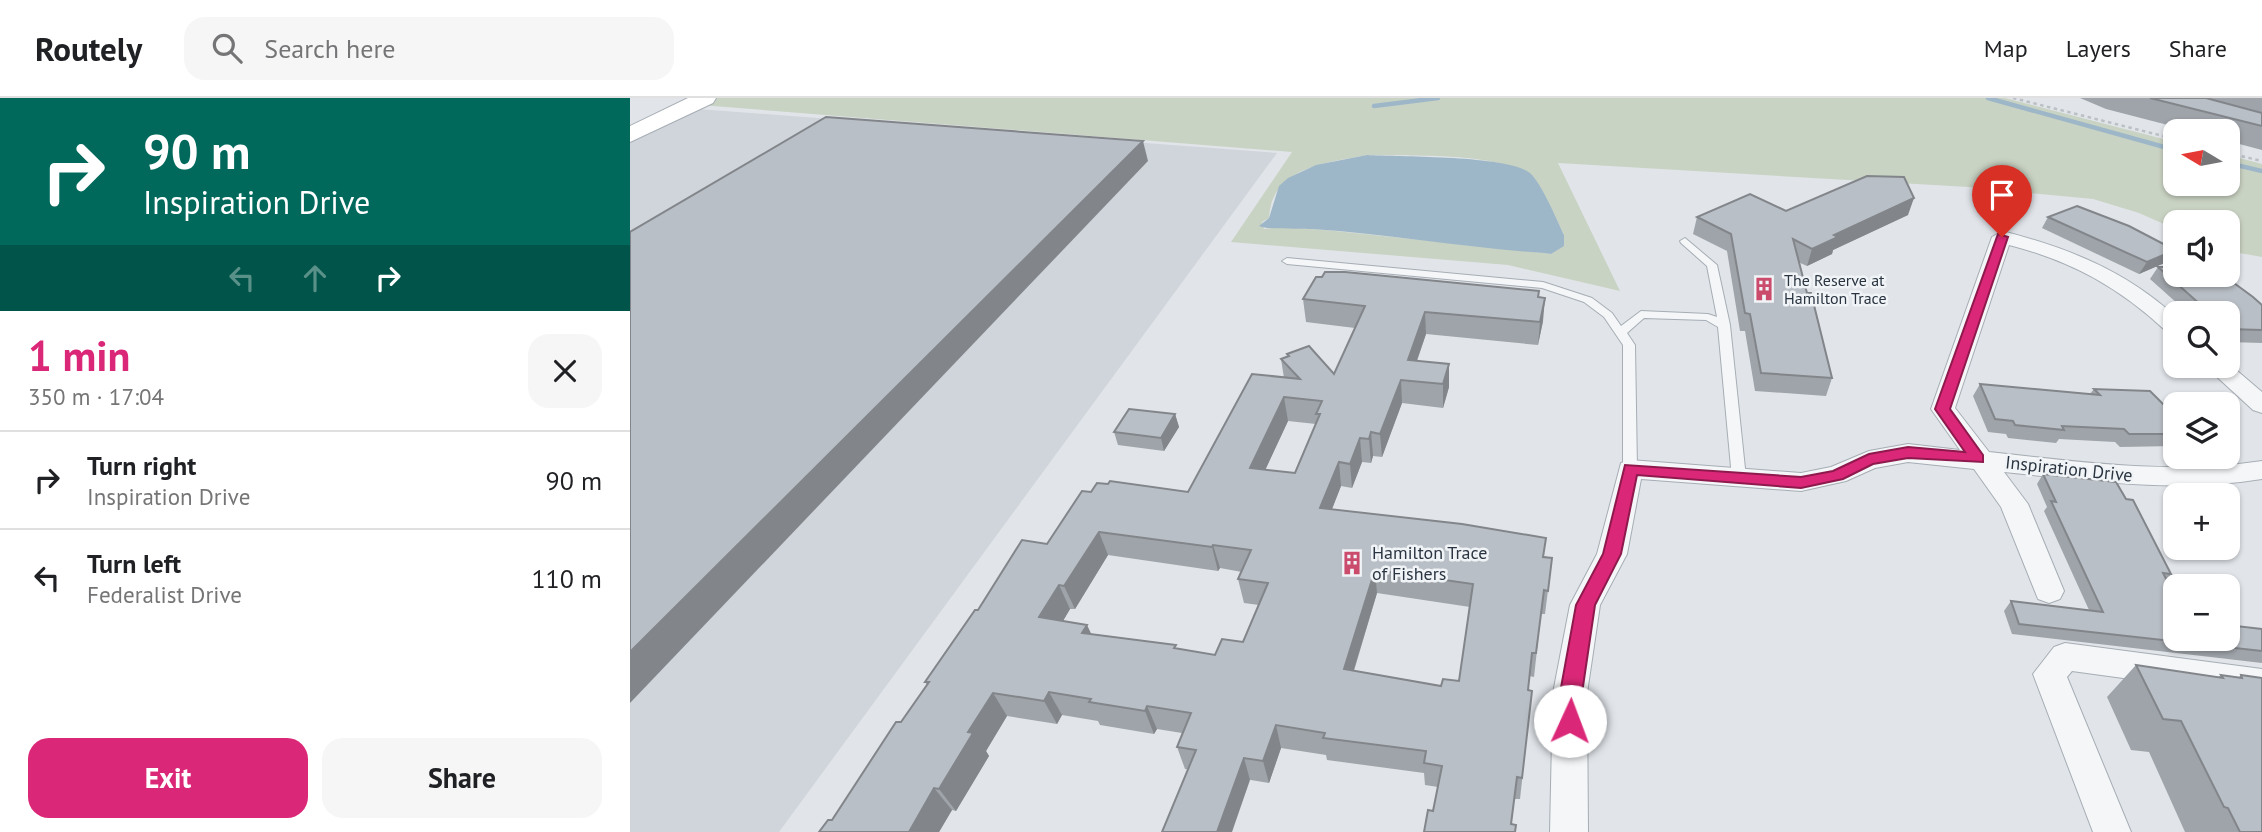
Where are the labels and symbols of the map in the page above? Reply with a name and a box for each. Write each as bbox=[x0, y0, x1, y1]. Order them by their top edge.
north arrow bbox=[2163, 119, 2240, 196]
pin bbox=[1972, 165, 2032, 237]
place label: The Reserve at Hamilton Trace bbox=[1784, 270, 1887, 308]
building icon: The Reserve at Hamilton Trace bbox=[1750, 275, 1778, 303]
street label: Inspiration Drive bbox=[2004, 450, 2134, 487]
place label: Hamilton Trace of Fishers bbox=[1372, 541, 1487, 585]
building icon: Hamilton Trace of Fishers bbox=[1338, 549, 1366, 577]
position arrow bbox=[1533, 684, 1607, 758]

